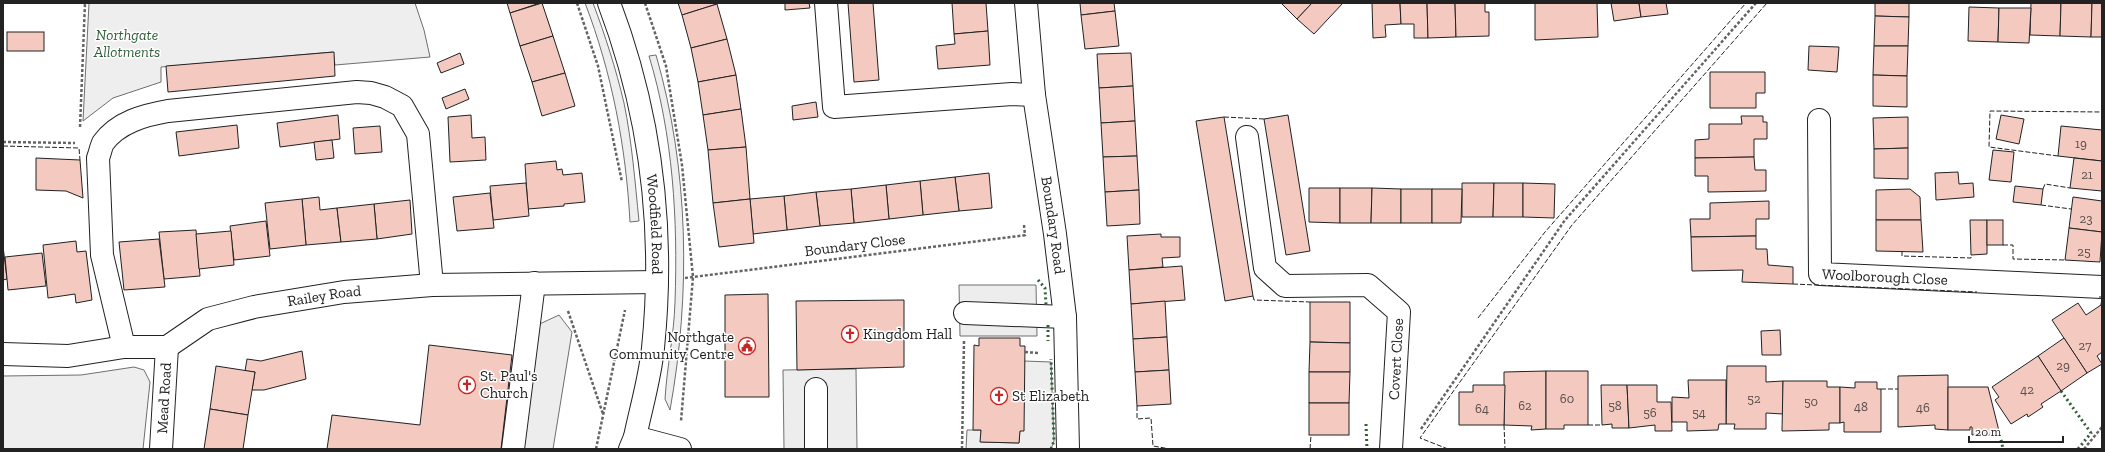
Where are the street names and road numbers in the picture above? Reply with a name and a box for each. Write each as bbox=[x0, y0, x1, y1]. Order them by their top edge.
street label: Woodfield Road bbox=[642, 173, 666, 275]
street label: Boundary Road bbox=[1037, 175, 1069, 276]
street label: Boundary Close bbox=[804, 230, 906, 260]
street label: Woolborough Close bbox=[1822, 265, 1948, 289]
street label: Railey Road bbox=[286, 282, 362, 310]
street label: Covert Close bbox=[1385, 318, 1407, 400]
street label: Mead Road bbox=[153, 361, 175, 434]

